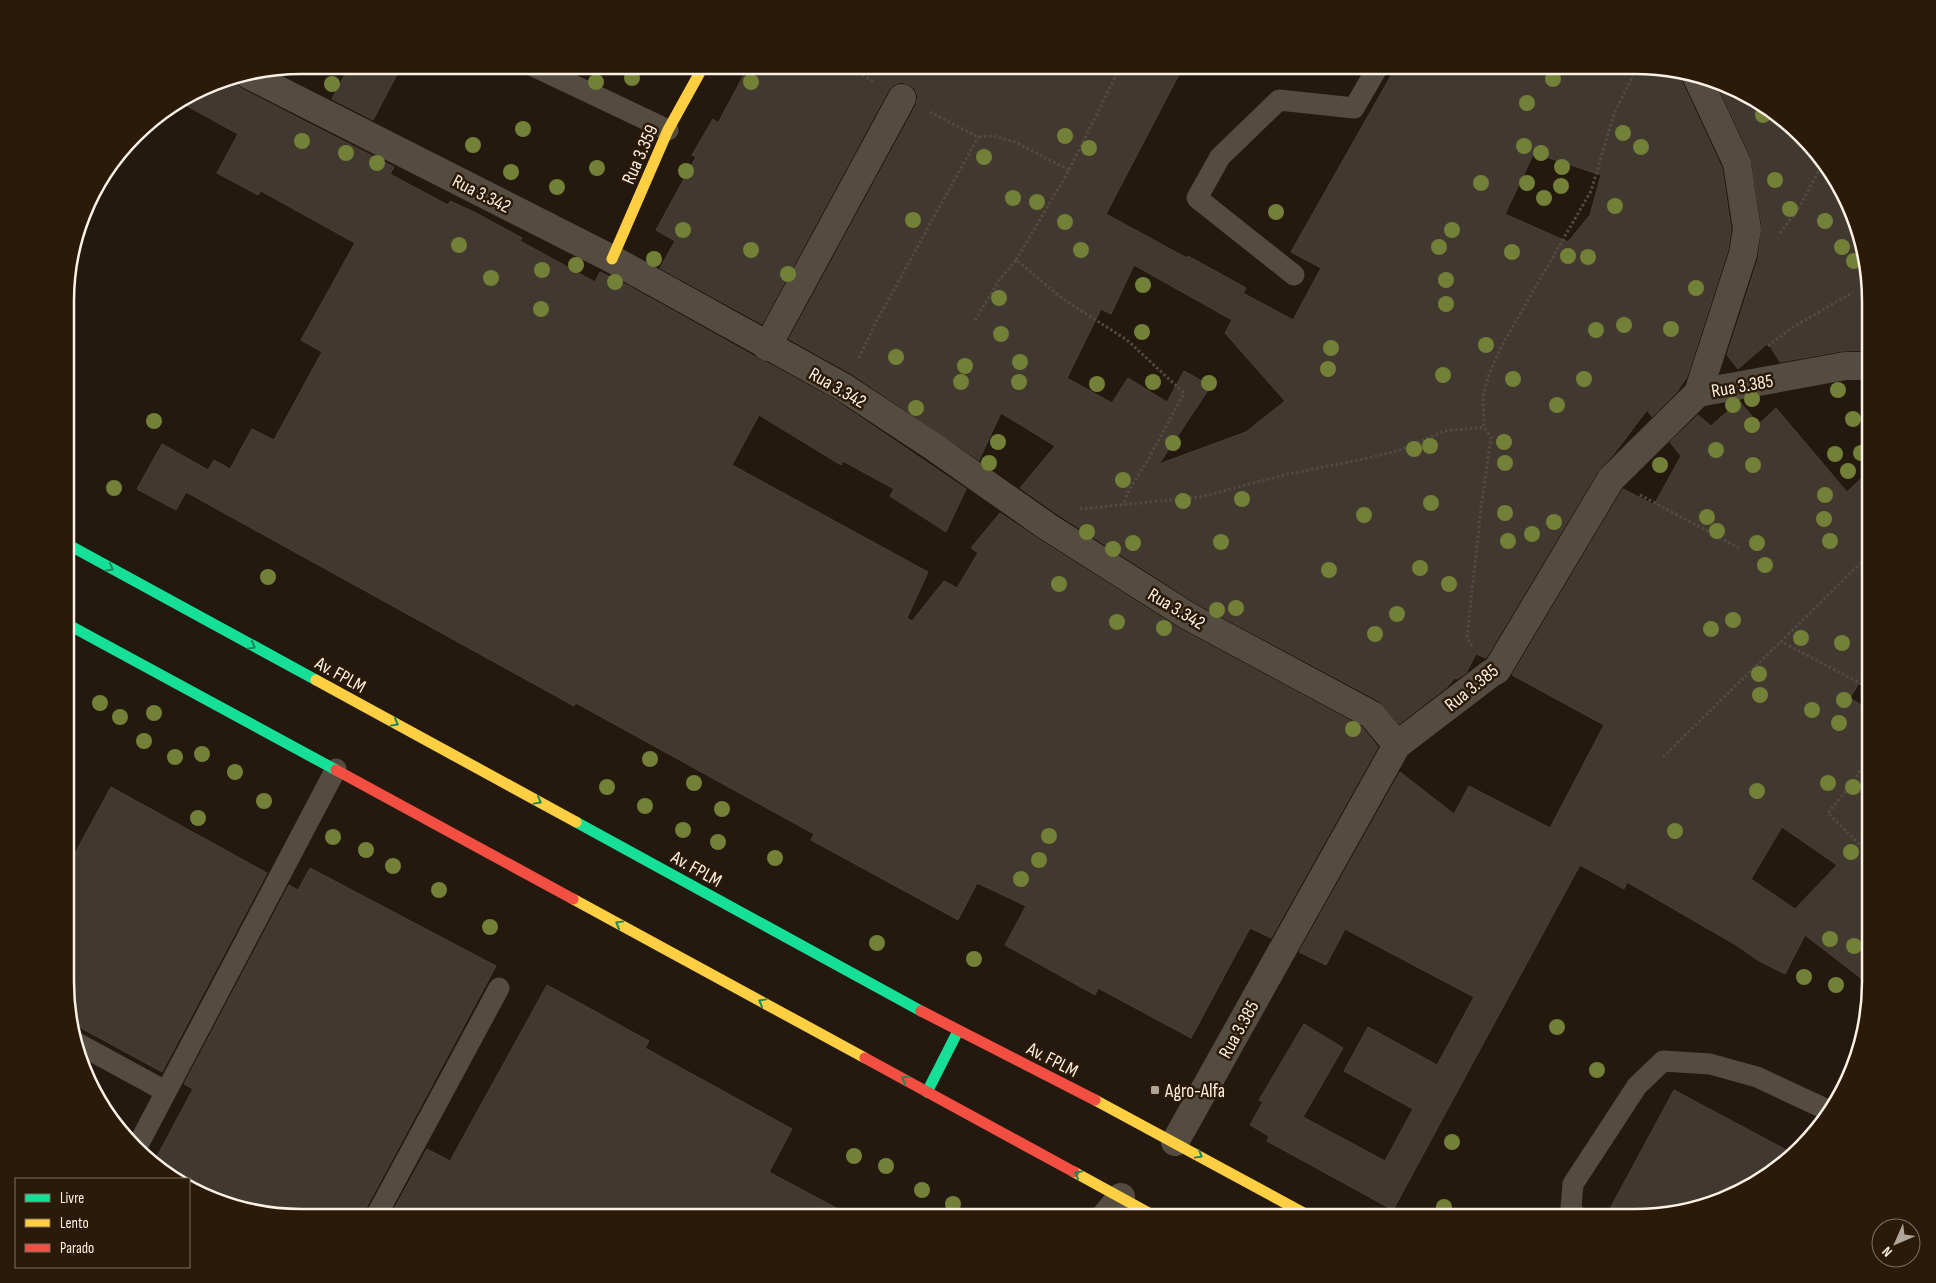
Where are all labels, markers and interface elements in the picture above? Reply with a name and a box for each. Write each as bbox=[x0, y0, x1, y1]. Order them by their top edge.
street label: Rua 3.359 bbox=[617, 121, 664, 188]
street label: Rua 3.342 bbox=[448, 170, 514, 219]
street label: Rua 3.342 bbox=[804, 363, 870, 414]
street label: Rua 3.385 bbox=[1709, 370, 1775, 403]
one-way arrow bbox=[104, 561, 113, 571]
street label: Rua 3.342 bbox=[1144, 583, 1209, 635]
one-way arrow bbox=[247, 639, 256, 649]
street label: Av. FPLM bbox=[310, 652, 370, 699]
street label: Rua 3.385 bbox=[1440, 660, 1503, 717]
one-way arrow bbox=[390, 717, 399, 727]
one-way arrow bbox=[532, 795, 541, 805]
street label: Av. FPLM bbox=[666, 846, 726, 893]
one-way arrow bbox=[616, 920, 625, 930]
street label: Rua 3.385 bbox=[1214, 997, 1265, 1063]
one-way arrow bbox=[758, 998, 767, 1008]
street label: Av. FPLM bbox=[1022, 1037, 1082, 1083]
one-way arrow bbox=[901, 1076, 910, 1086]
place label: Agro-Alfa bbox=[1164, 1080, 1225, 1103]
marker: Agro-Alfa bbox=[1149, 1084, 1161, 1096]
one-way arrow bbox=[1194, 1149, 1203, 1159]
one-way arrow bbox=[1074, 1170, 1083, 1180]
legend bbox=[15, 1178, 190, 1268]
text: Livre bbox=[60, 1189, 84, 1208]
text: Lento bbox=[60, 1214, 89, 1233]
north arrow bbox=[1871, 1218, 1921, 1268]
text: Parado bbox=[60, 1239, 94, 1258]
text: N bbox=[1879, 1243, 1896, 1260]

